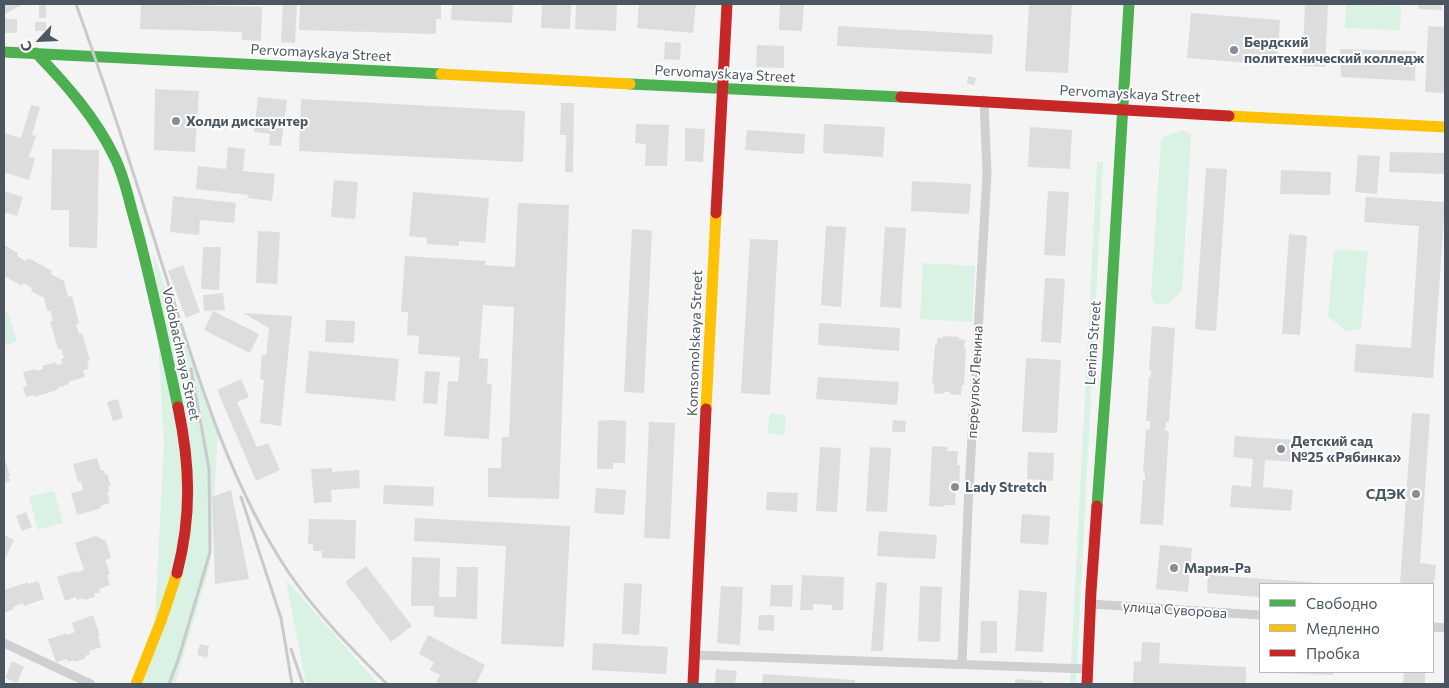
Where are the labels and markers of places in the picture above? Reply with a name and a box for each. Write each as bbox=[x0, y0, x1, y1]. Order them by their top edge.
place label: Бердский политехнический колледж bbox=[1244, 34, 1425, 66]
marker: Бердский политехнический колледж bbox=[1228, 44, 1240, 56]
place label: Холди дискаунтер bbox=[186, 113, 308, 129]
marker: Холди дискаунтер bbox=[170, 115, 182, 127]
place label: Детский сад №25 «Рябинка» bbox=[1291, 433, 1401, 466]
marker: Детский сад №25 «Рябинка» bbox=[1275, 443, 1287, 455]
place label: Lady Stretch bbox=[965, 479, 1047, 495]
marker: Lady Stretch bbox=[949, 481, 961, 493]
place label: СДЭК bbox=[1366, 486, 1406, 502]
marker: СДЭК bbox=[1410, 488, 1422, 500]
place label: Мария-Ра bbox=[1184, 560, 1251, 576]
marker: Мария-Ра bbox=[1168, 562, 1180, 574]

